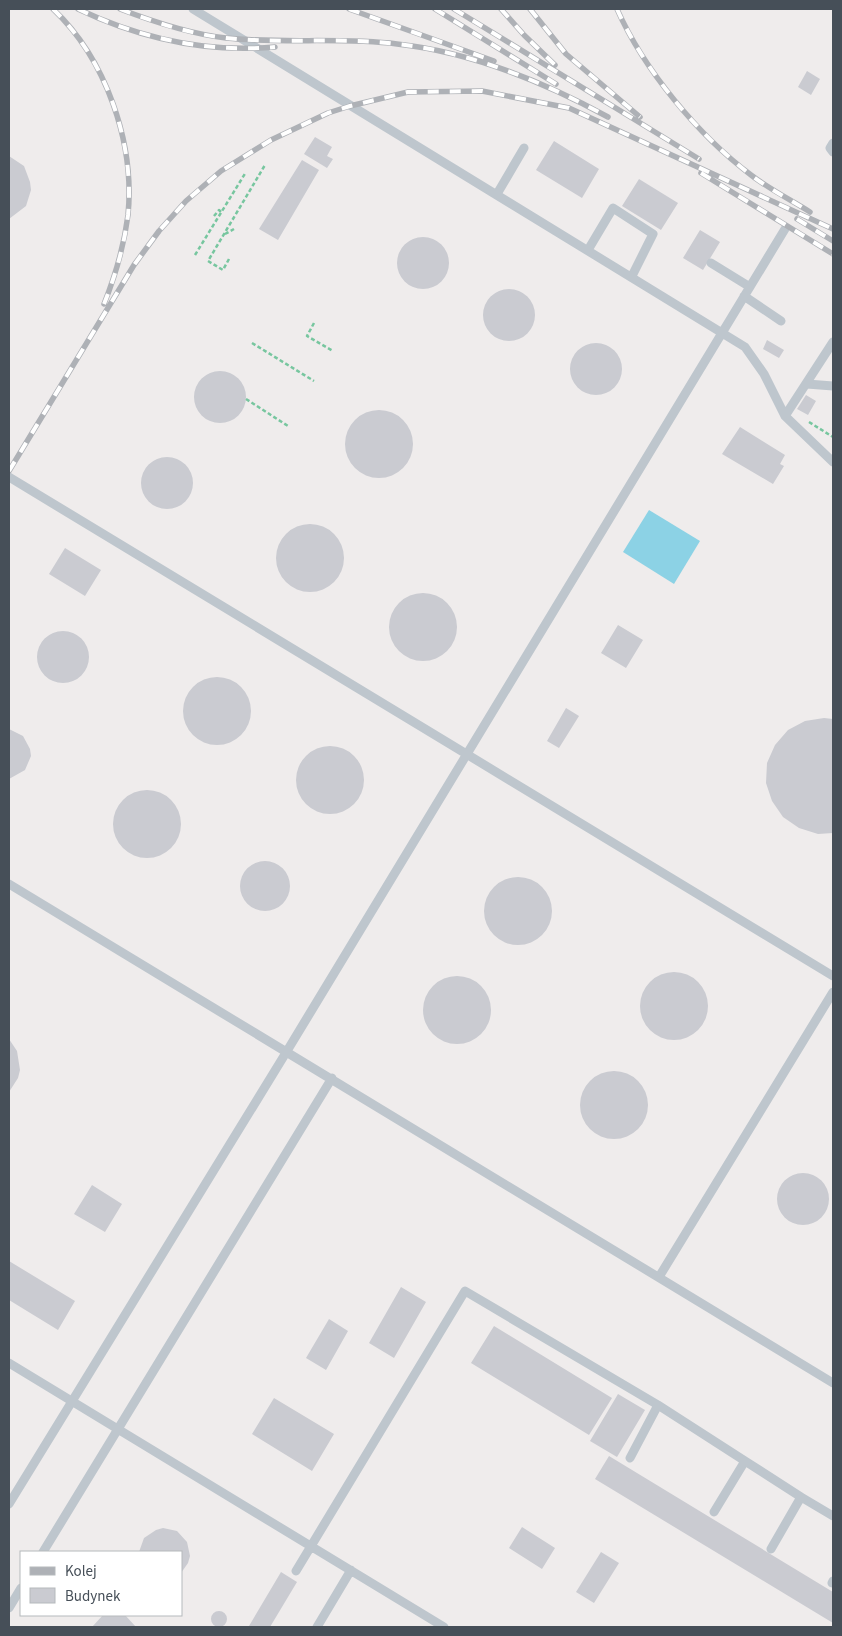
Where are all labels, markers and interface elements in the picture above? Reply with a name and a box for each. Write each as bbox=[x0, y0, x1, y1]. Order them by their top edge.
legend bbox=[20, 1551, 182, 1616]
text: Kolej bbox=[65, 1561, 97, 1582]
text: Budynek bbox=[65, 1586, 121, 1607]

